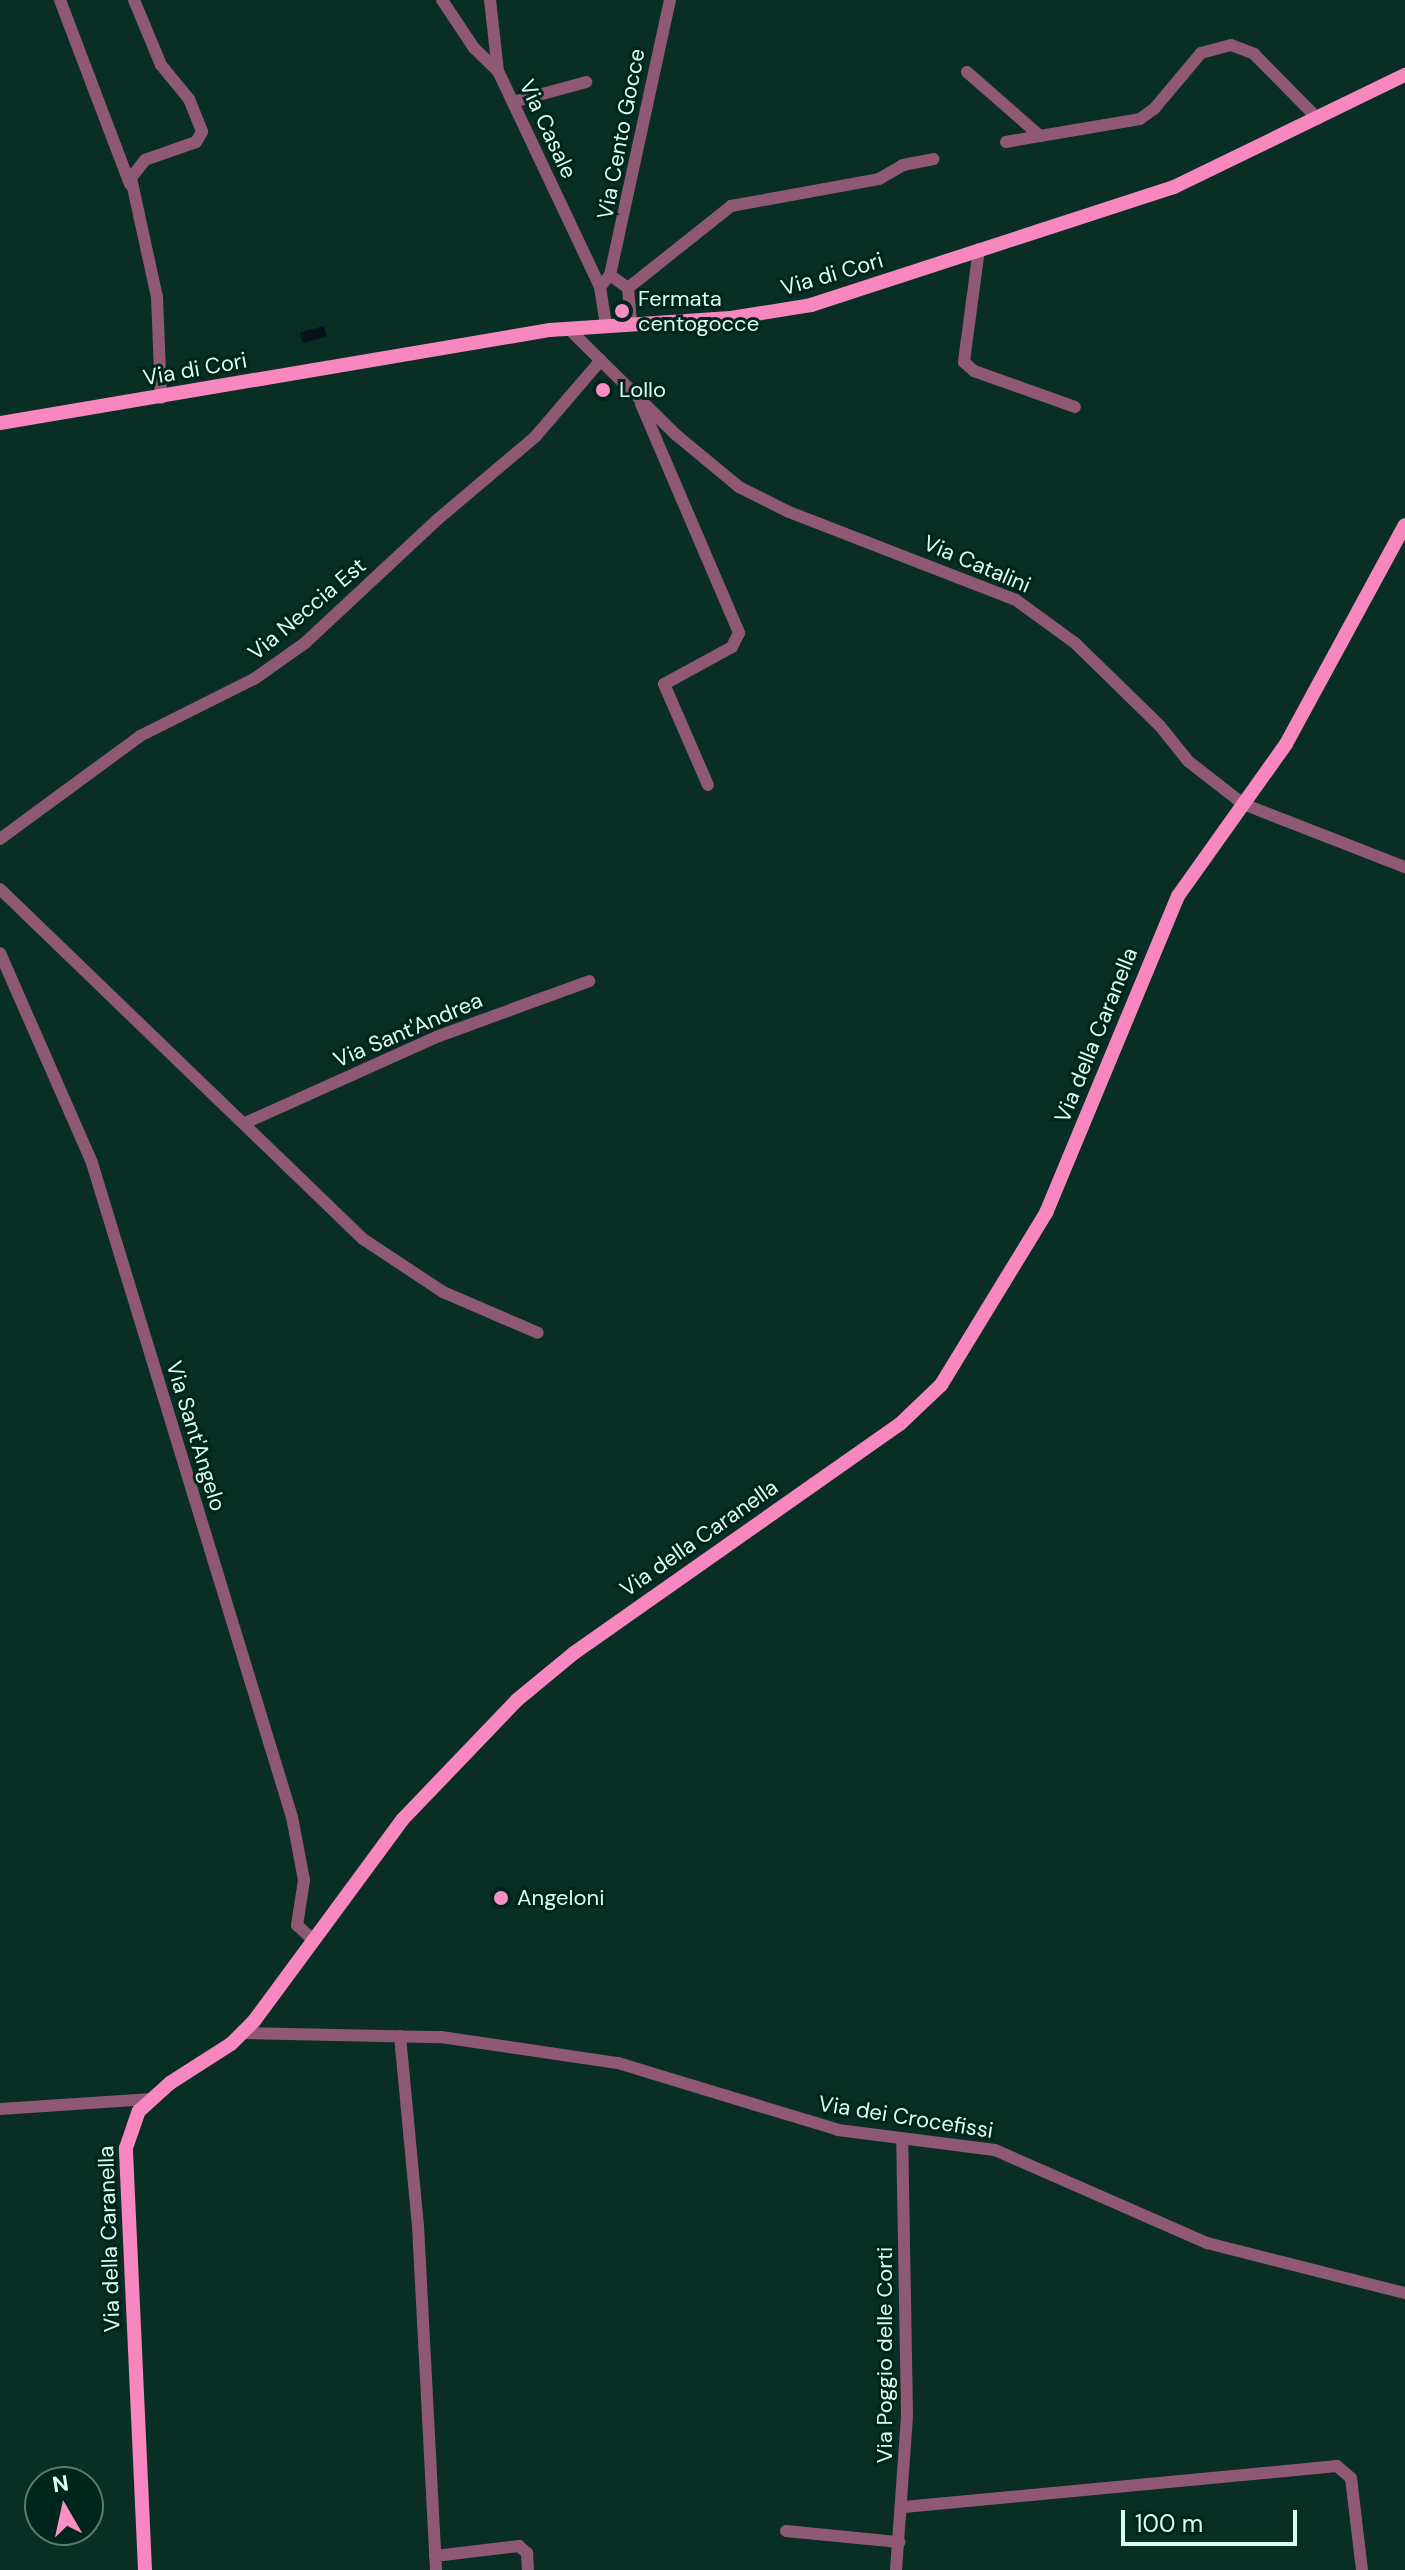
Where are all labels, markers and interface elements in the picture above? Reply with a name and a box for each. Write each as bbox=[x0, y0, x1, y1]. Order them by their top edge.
street label: Via Cento Gocce bbox=[592, 46, 650, 222]
street label: Via Casale bbox=[514, 75, 582, 183]
street label: Via di Cori bbox=[778, 247, 886, 301]
place label: Fermata centogocce bbox=[638, 285, 759, 336]
marker: Fermata centogocce bbox=[613, 302, 631, 320]
street label: Via di Cori bbox=[141, 347, 249, 391]
place label: Lollo bbox=[619, 377, 666, 403]
marker: Lollo bbox=[594, 381, 612, 399]
street label: Via Catalini bbox=[919, 530, 1035, 598]
street label: Via Neccia Est bbox=[243, 552, 371, 666]
street label: Via della Caranella bbox=[1049, 944, 1143, 1126]
street label: Via Sant'Andrea bbox=[330, 987, 486, 1073]
street label: Via Sant'Angelo bbox=[161, 1358, 231, 1514]
street label: Via della Caranella bbox=[615, 1474, 783, 1602]
place label: Angeloni bbox=[517, 1885, 604, 1911]
marker: Angeloni bbox=[492, 1889, 510, 1907]
street label: Via dei Crocefissi bbox=[817, 2090, 995, 2144]
street label: Via della Caranella bbox=[93, 2145, 125, 2333]
street label: Via Poggio delle Corti bbox=[872, 2247, 898, 2463]
north arrow bbox=[24, 2466, 104, 2546]
text: N bbox=[50, 2468, 71, 2499]
scale bar bbox=[1125, 2494, 1301, 2544]
text: 100 m bbox=[1135, 2508, 1203, 2539]

